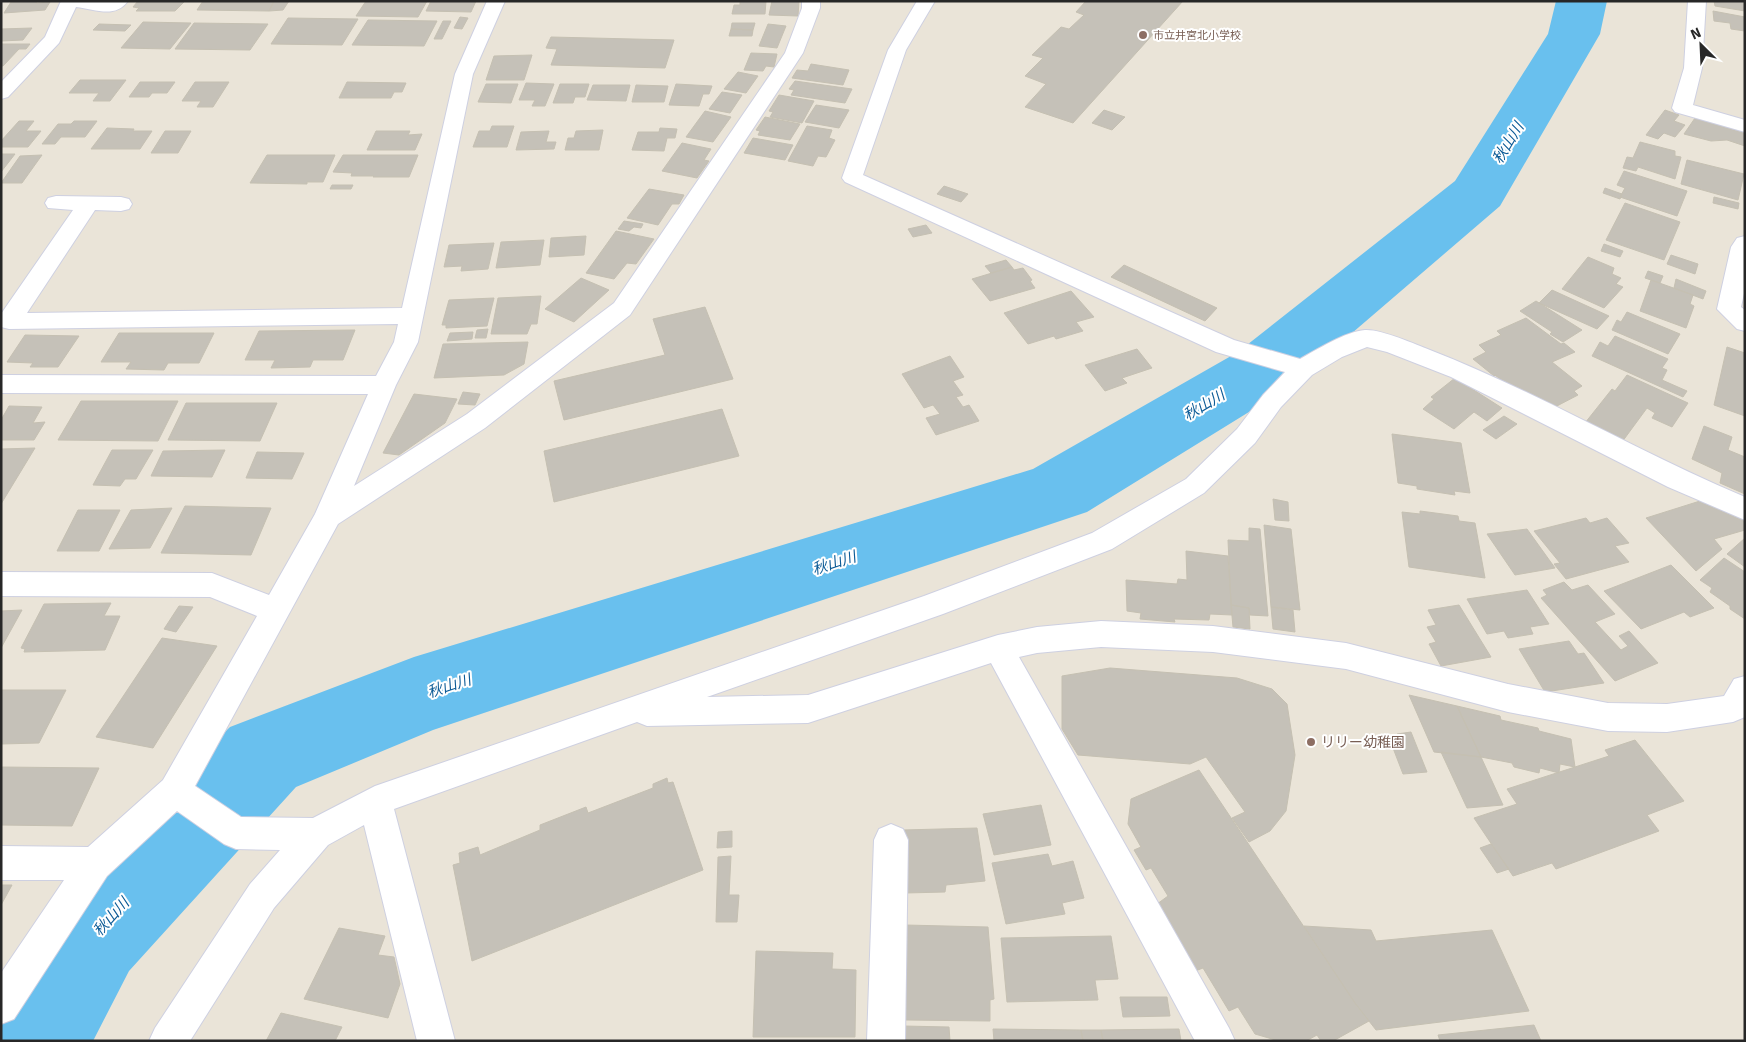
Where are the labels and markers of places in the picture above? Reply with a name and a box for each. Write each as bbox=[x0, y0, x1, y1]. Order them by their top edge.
marker: 市立井宮北小学校 bbox=[1137, 29, 1149, 41]
place label: 市立井宮北小学校 bbox=[1153, 29, 1241, 42]
place label: リリー幼稚園 bbox=[1321, 734, 1405, 751]
marker: リリー幼稚園 bbox=[1305, 736, 1317, 748]

